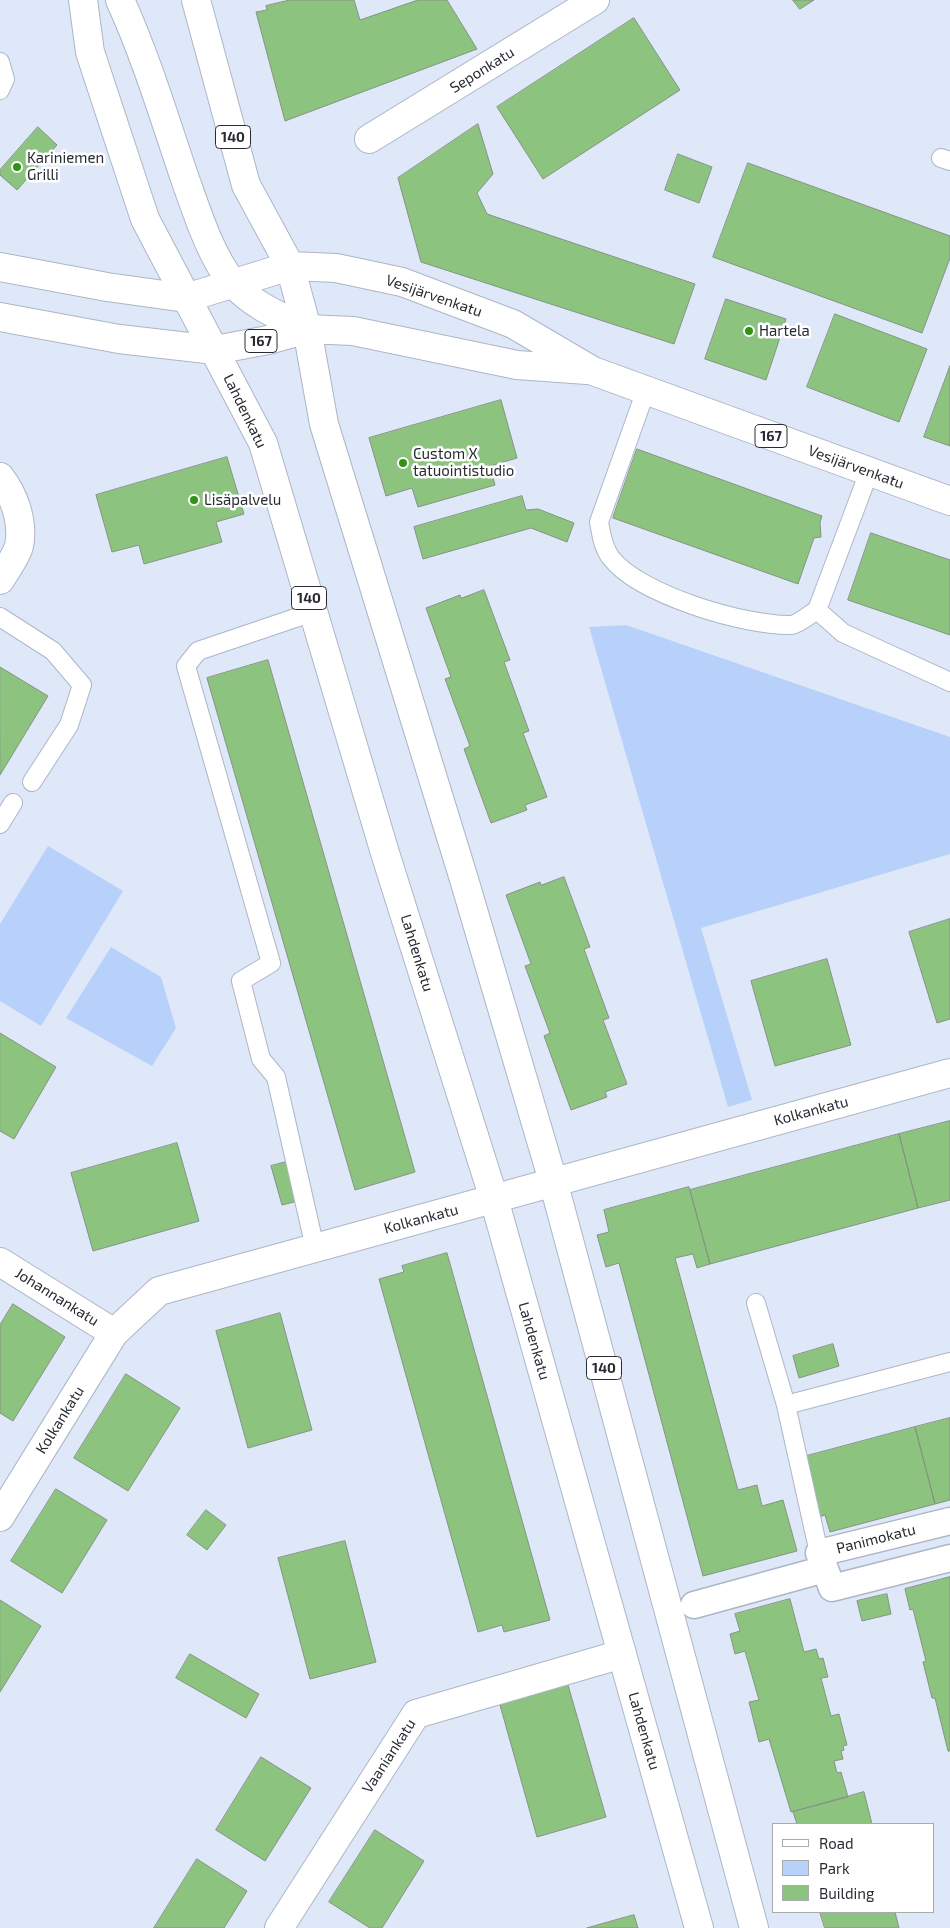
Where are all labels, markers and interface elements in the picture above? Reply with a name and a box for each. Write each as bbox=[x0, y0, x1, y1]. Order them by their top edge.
street label: Seponkatu bbox=[446, 43, 518, 97]
road number: 140 bbox=[216, 125, 250, 148]
place label: Kariniemen Grilli bbox=[27, 149, 104, 184]
marker: Kariniemen Grilli bbox=[11, 161, 23, 173]
street label: Vesijärvenkatu bbox=[383, 271, 485, 321]
place label: Hartela bbox=[759, 322, 810, 340]
marker: Hartela bbox=[743, 325, 755, 337]
road number: 167 bbox=[245, 330, 277, 352]
street label: Lahdenkatu bbox=[219, 371, 271, 451]
road number: 167 bbox=[755, 424, 787, 448]
street label: Vesijärvenkatu bbox=[806, 441, 906, 493]
place label: Custom X tatuointistudio bbox=[413, 445, 514, 480]
marker: Custom X tatuointistudio bbox=[397, 457, 409, 469]
place label: Lisäpalvelu bbox=[204, 491, 281, 509]
marker: Lisäpalvelu bbox=[188, 494, 200, 506]
road number: 140 bbox=[292, 586, 326, 610]
street label: Lahdenkatu bbox=[397, 912, 437, 994]
street label: Kolkankatu bbox=[772, 1092, 850, 1130]
street label: Kolkankatu bbox=[382, 1200, 460, 1238]
street label: Johannankatu bbox=[12, 1264, 102, 1330]
street label: Lahdenkatu bbox=[514, 1300, 554, 1382]
road number: 140 bbox=[586, 1356, 622, 1380]
street label: Kolkankatu bbox=[32, 1383, 88, 1457]
street label: Panimokatu bbox=[834, 1520, 918, 1558]
street label: Lahdenkatu bbox=[624, 1690, 664, 1772]
street label: Vaaniankatu bbox=[358, 1716, 420, 1796]
legend bbox=[772, 1823, 935, 1913]
text: Road bbox=[819, 1834, 854, 1852]
text: Park bbox=[819, 1859, 850, 1877]
text: Building bbox=[819, 1884, 874, 1902]

